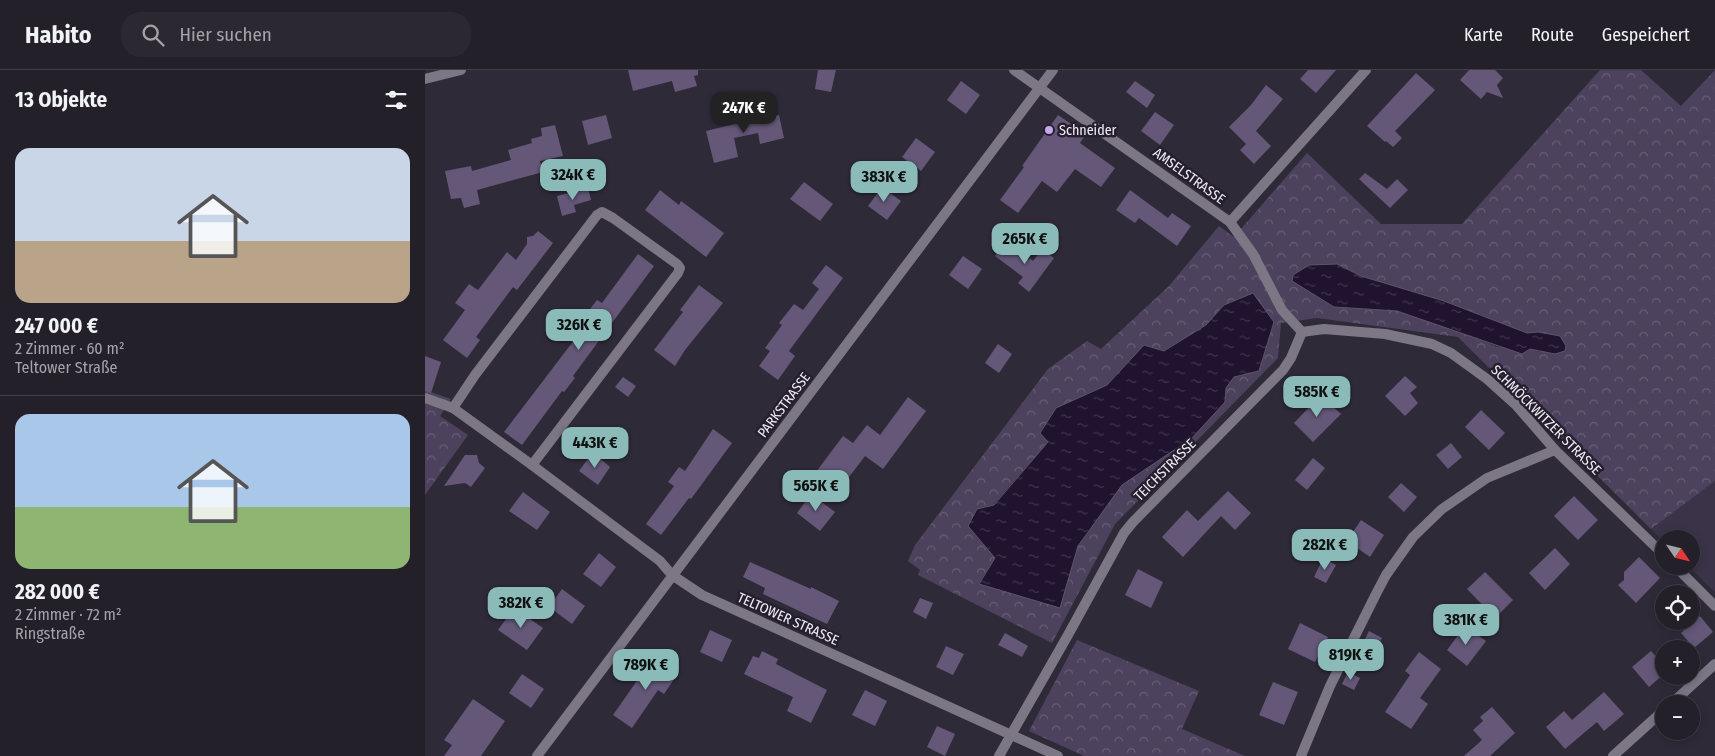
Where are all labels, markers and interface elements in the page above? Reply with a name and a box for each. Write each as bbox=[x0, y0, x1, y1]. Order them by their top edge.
search box bbox=[121, 12, 471, 57]
text: Habito bbox=[25, 21, 91, 49]
icon: search bbox=[139, 21, 167, 49]
text: Hier suchen bbox=[179, 23, 272, 46]
text: Karte bbox=[1464, 24, 1503, 46]
text: Route bbox=[1531, 24, 1574, 46]
text: Gespeichert bbox=[1602, 24, 1690, 46]
icon: filters bbox=[382, 86, 410, 114]
text: 13 Objekte bbox=[15, 87, 107, 113]
pin: 247K € bbox=[703, 92, 785, 134]
text: 247K € bbox=[723, 98, 766, 117]
place label: Schneider bbox=[1059, 122, 1117, 139]
marker: Schneider bbox=[1043, 124, 1055, 136]
street label: AMSELSTRASSE bbox=[1150, 144, 1229, 208]
pin: 324K € bbox=[532, 158, 614, 201]
pin: 383K € bbox=[843, 160, 925, 203]
text: 324K € bbox=[551, 165, 595, 184]
text: 383K € bbox=[862, 167, 906, 186]
icon: home bbox=[168, 181, 258, 271]
pin: 265K € bbox=[984, 222, 1066, 265]
text: 265K € bbox=[1003, 229, 1047, 248]
pin: 326K € bbox=[538, 308, 620, 351]
text: 247 000 € bbox=[15, 313, 98, 339]
text: 326K € bbox=[557, 315, 601, 334]
text: 2 Zimmer · 60 m² bbox=[15, 339, 124, 358]
text: Teltower Straße bbox=[15, 358, 117, 377]
street label: SCHMÖCKWITZER STRASSE bbox=[1487, 361, 1606, 479]
street label: PARKSTRASSE bbox=[754, 369, 814, 441]
pin: 585K € bbox=[1276, 376, 1358, 418]
text: 585K € bbox=[1294, 382, 1340, 401]
pin: 443K € bbox=[554, 426, 636, 469]
text: 443K € bbox=[572, 433, 618, 452]
street label: TEICHSTRASSE bbox=[1130, 435, 1200, 505]
icon: home bbox=[168, 446, 258, 536]
pin: 565K € bbox=[775, 470, 857, 512]
text: 565K € bbox=[793, 476, 839, 495]
pin: 282K € bbox=[1284, 528, 1366, 571]
north arrow bbox=[1655, 530, 1700, 575]
map controls bbox=[1655, 530, 1700, 740]
text: 282K € bbox=[1303, 535, 1347, 554]
text: 282 000 € bbox=[15, 579, 100, 605]
button: locate bbox=[1655, 585, 1700, 630]
pin: 382K € bbox=[480, 586, 562, 629]
street label: TELTOWER STRASSE bbox=[735, 589, 842, 649]
text: 382K € bbox=[499, 593, 543, 612]
pin: 381K € bbox=[1425, 604, 1507, 646]
text: 2 Zimmer · 72 m² bbox=[15, 605, 122, 624]
text: 381K € bbox=[1444, 610, 1488, 629]
text: Ringstraße bbox=[15, 624, 85, 643]
pin: 819K € bbox=[1310, 638, 1392, 681]
button: + bbox=[1655, 640, 1700, 685]
text: 819K € bbox=[1329, 645, 1373, 664]
pin: 789K € bbox=[605, 648, 687, 691]
text: 789K € bbox=[624, 655, 668, 674]
button: − bbox=[1655, 695, 1700, 740]

